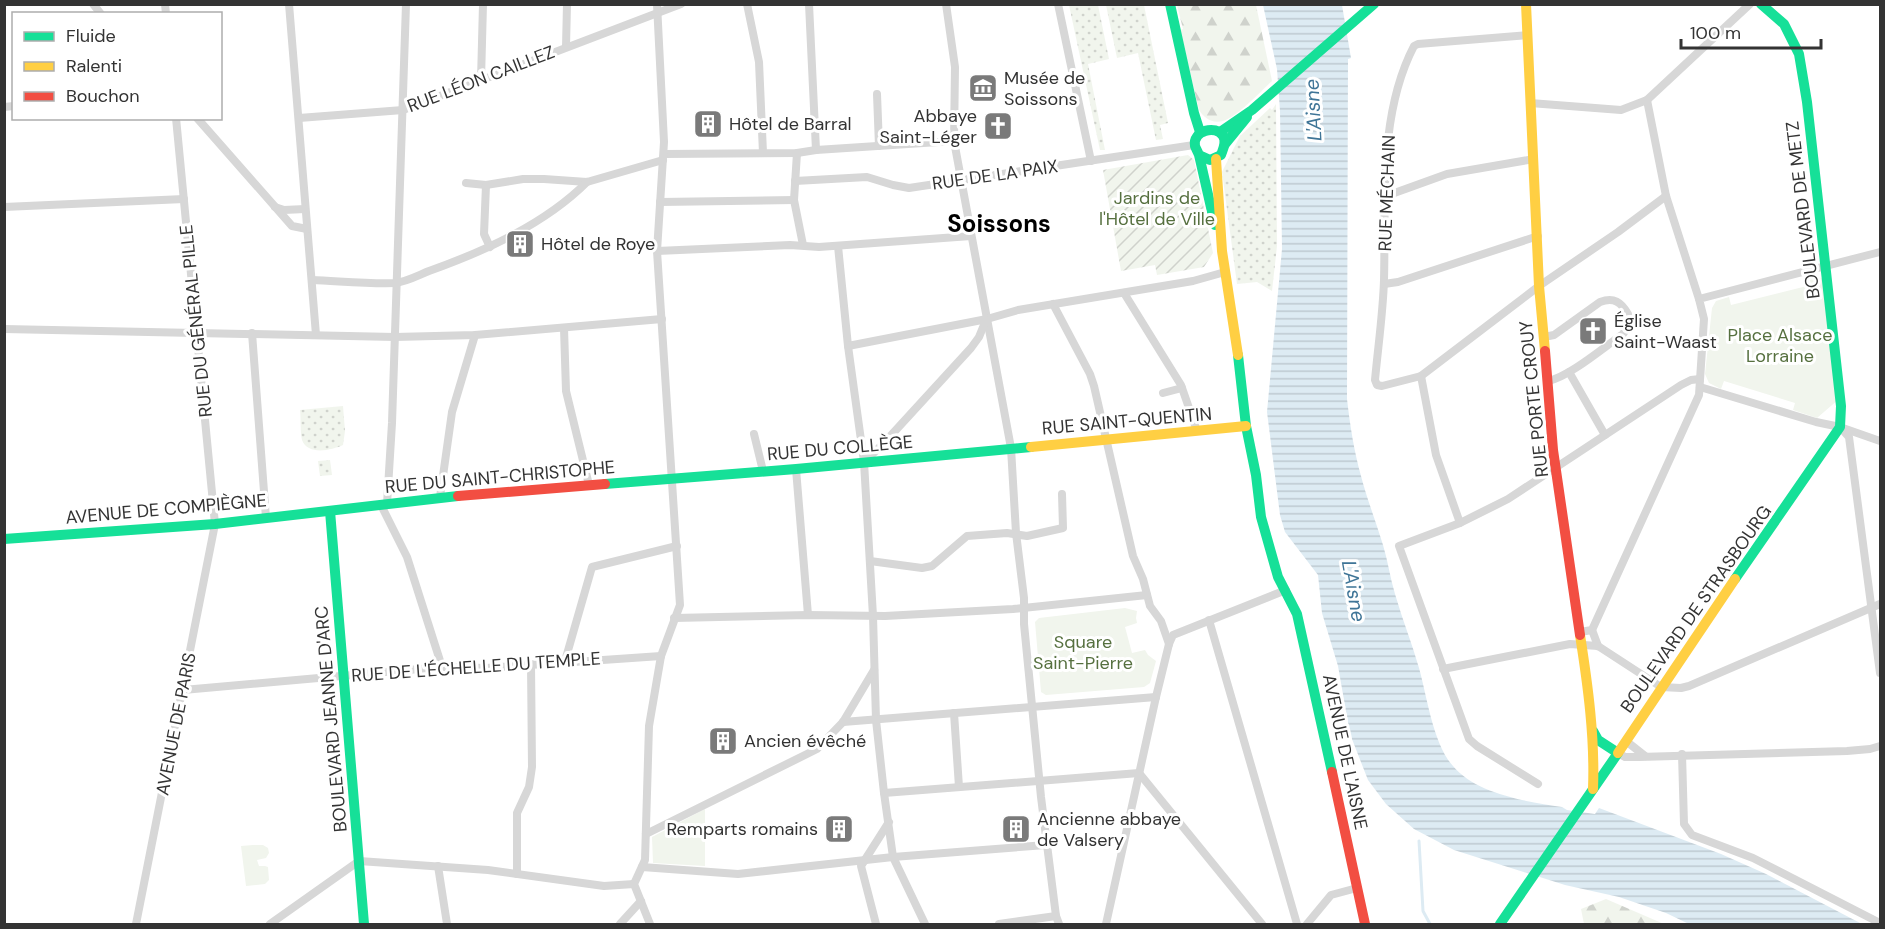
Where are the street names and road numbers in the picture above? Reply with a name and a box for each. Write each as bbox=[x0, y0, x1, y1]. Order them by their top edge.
street label: RUE LÉON CAILLEZ bbox=[404, 40, 558, 118]
street label: BOULEVARD DE METZ bbox=[1780, 120, 1826, 300]
street label: RUE MÉCHAIN bbox=[1373, 134, 1401, 252]
street label: RUE DE LA PAIX bbox=[931, 154, 1060, 196]
street label: RUE DU GÉNÉRAL PILLE bbox=[174, 224, 218, 418]
street label: RUE PORTE CROUY bbox=[1514, 319, 1554, 478]
street label: RUE SAINT-QUENTIN bbox=[1041, 402, 1213, 440]
street label: RUE DU COLLÈGE bbox=[766, 430, 914, 466]
street label: RUE DU SAINT-CHRISTOPHE bbox=[384, 455, 616, 499]
street label: AVENUE DE COMPIÈGNE bbox=[64, 488, 268, 530]
street label: BOULEVARD DE STRASBOURG bbox=[1615, 501, 1777, 717]
street label: BOULEVARD JEANNE D'ARC bbox=[309, 605, 353, 833]
street label: RUE DE L'ÉCHELLE DU TEMPLE bbox=[350, 646, 602, 688]
street label: AVENUE DE PARIS bbox=[150, 650, 202, 798]
street label: AVENUE DE L'AISNE bbox=[1317, 672, 1373, 832]

